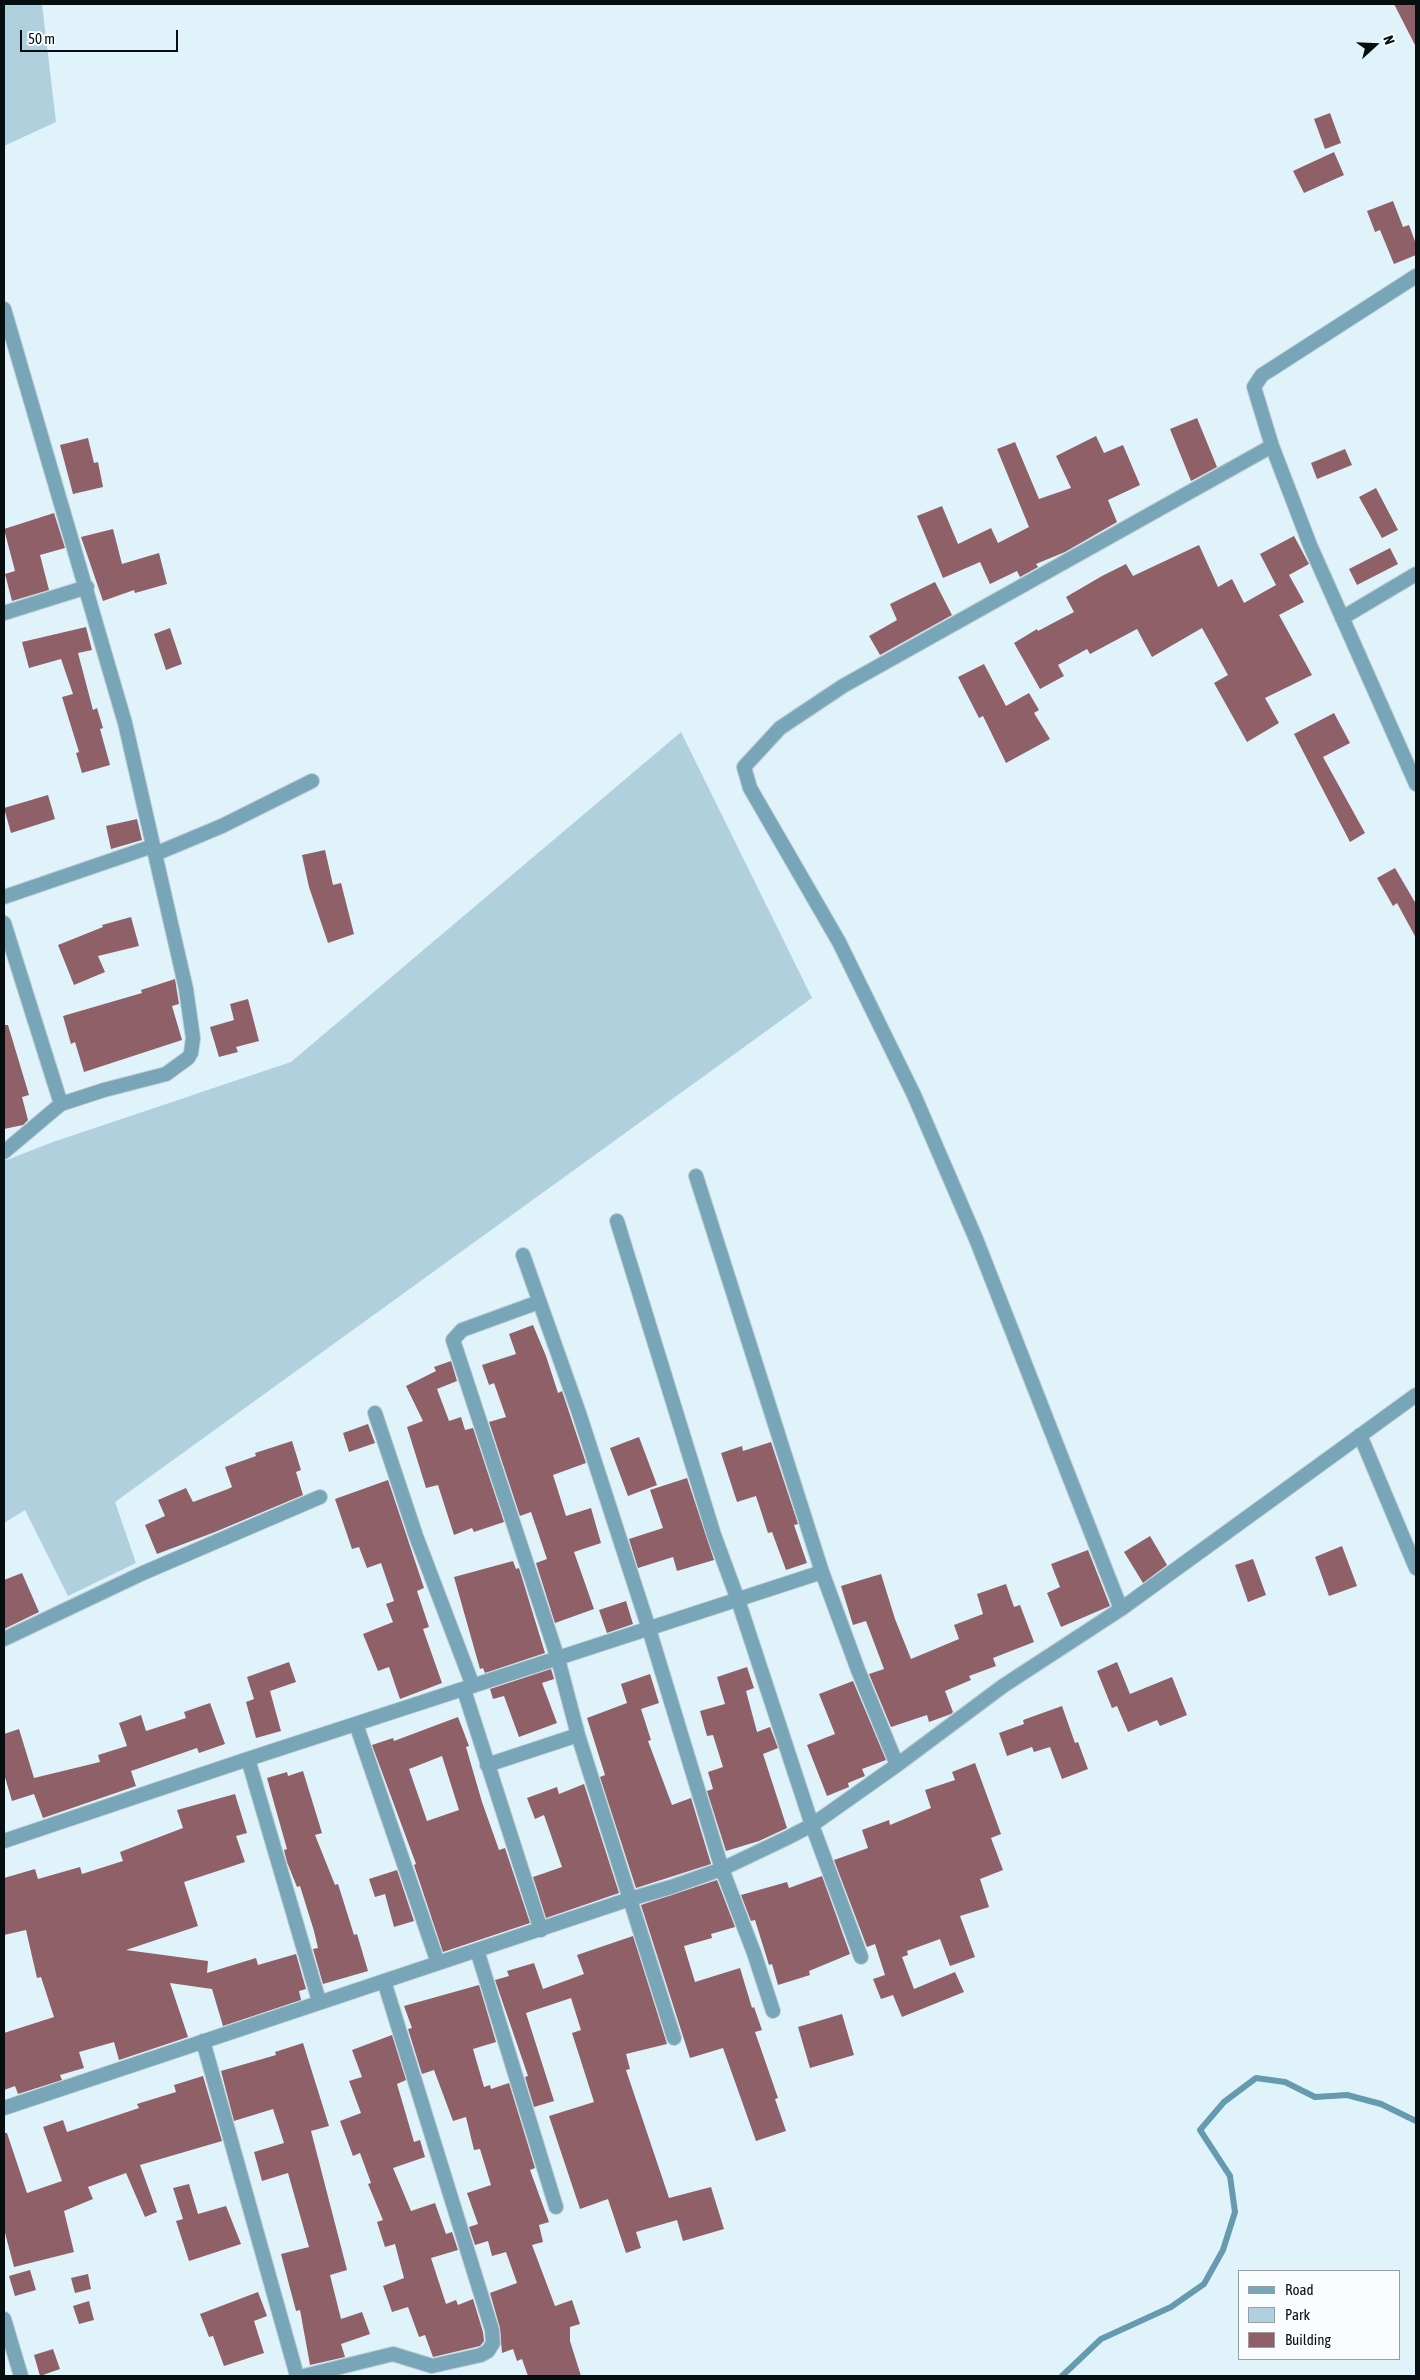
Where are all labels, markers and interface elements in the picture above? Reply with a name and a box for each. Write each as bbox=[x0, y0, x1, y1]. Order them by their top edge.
scale bar bbox=[22, 20, 180, 52]
north arrow bbox=[1350, 20, 1400, 70]
text: 50 m bbox=[28, 30, 55, 47]
text: N bbox=[1380, 33, 1398, 46]
legend bbox=[1238, 2270, 1400, 2360]
text: Road bbox=[1285, 2281, 1314, 2298]
text: Park bbox=[1285, 2306, 1310, 2323]
text: Building bbox=[1285, 2331, 1331, 2348]

